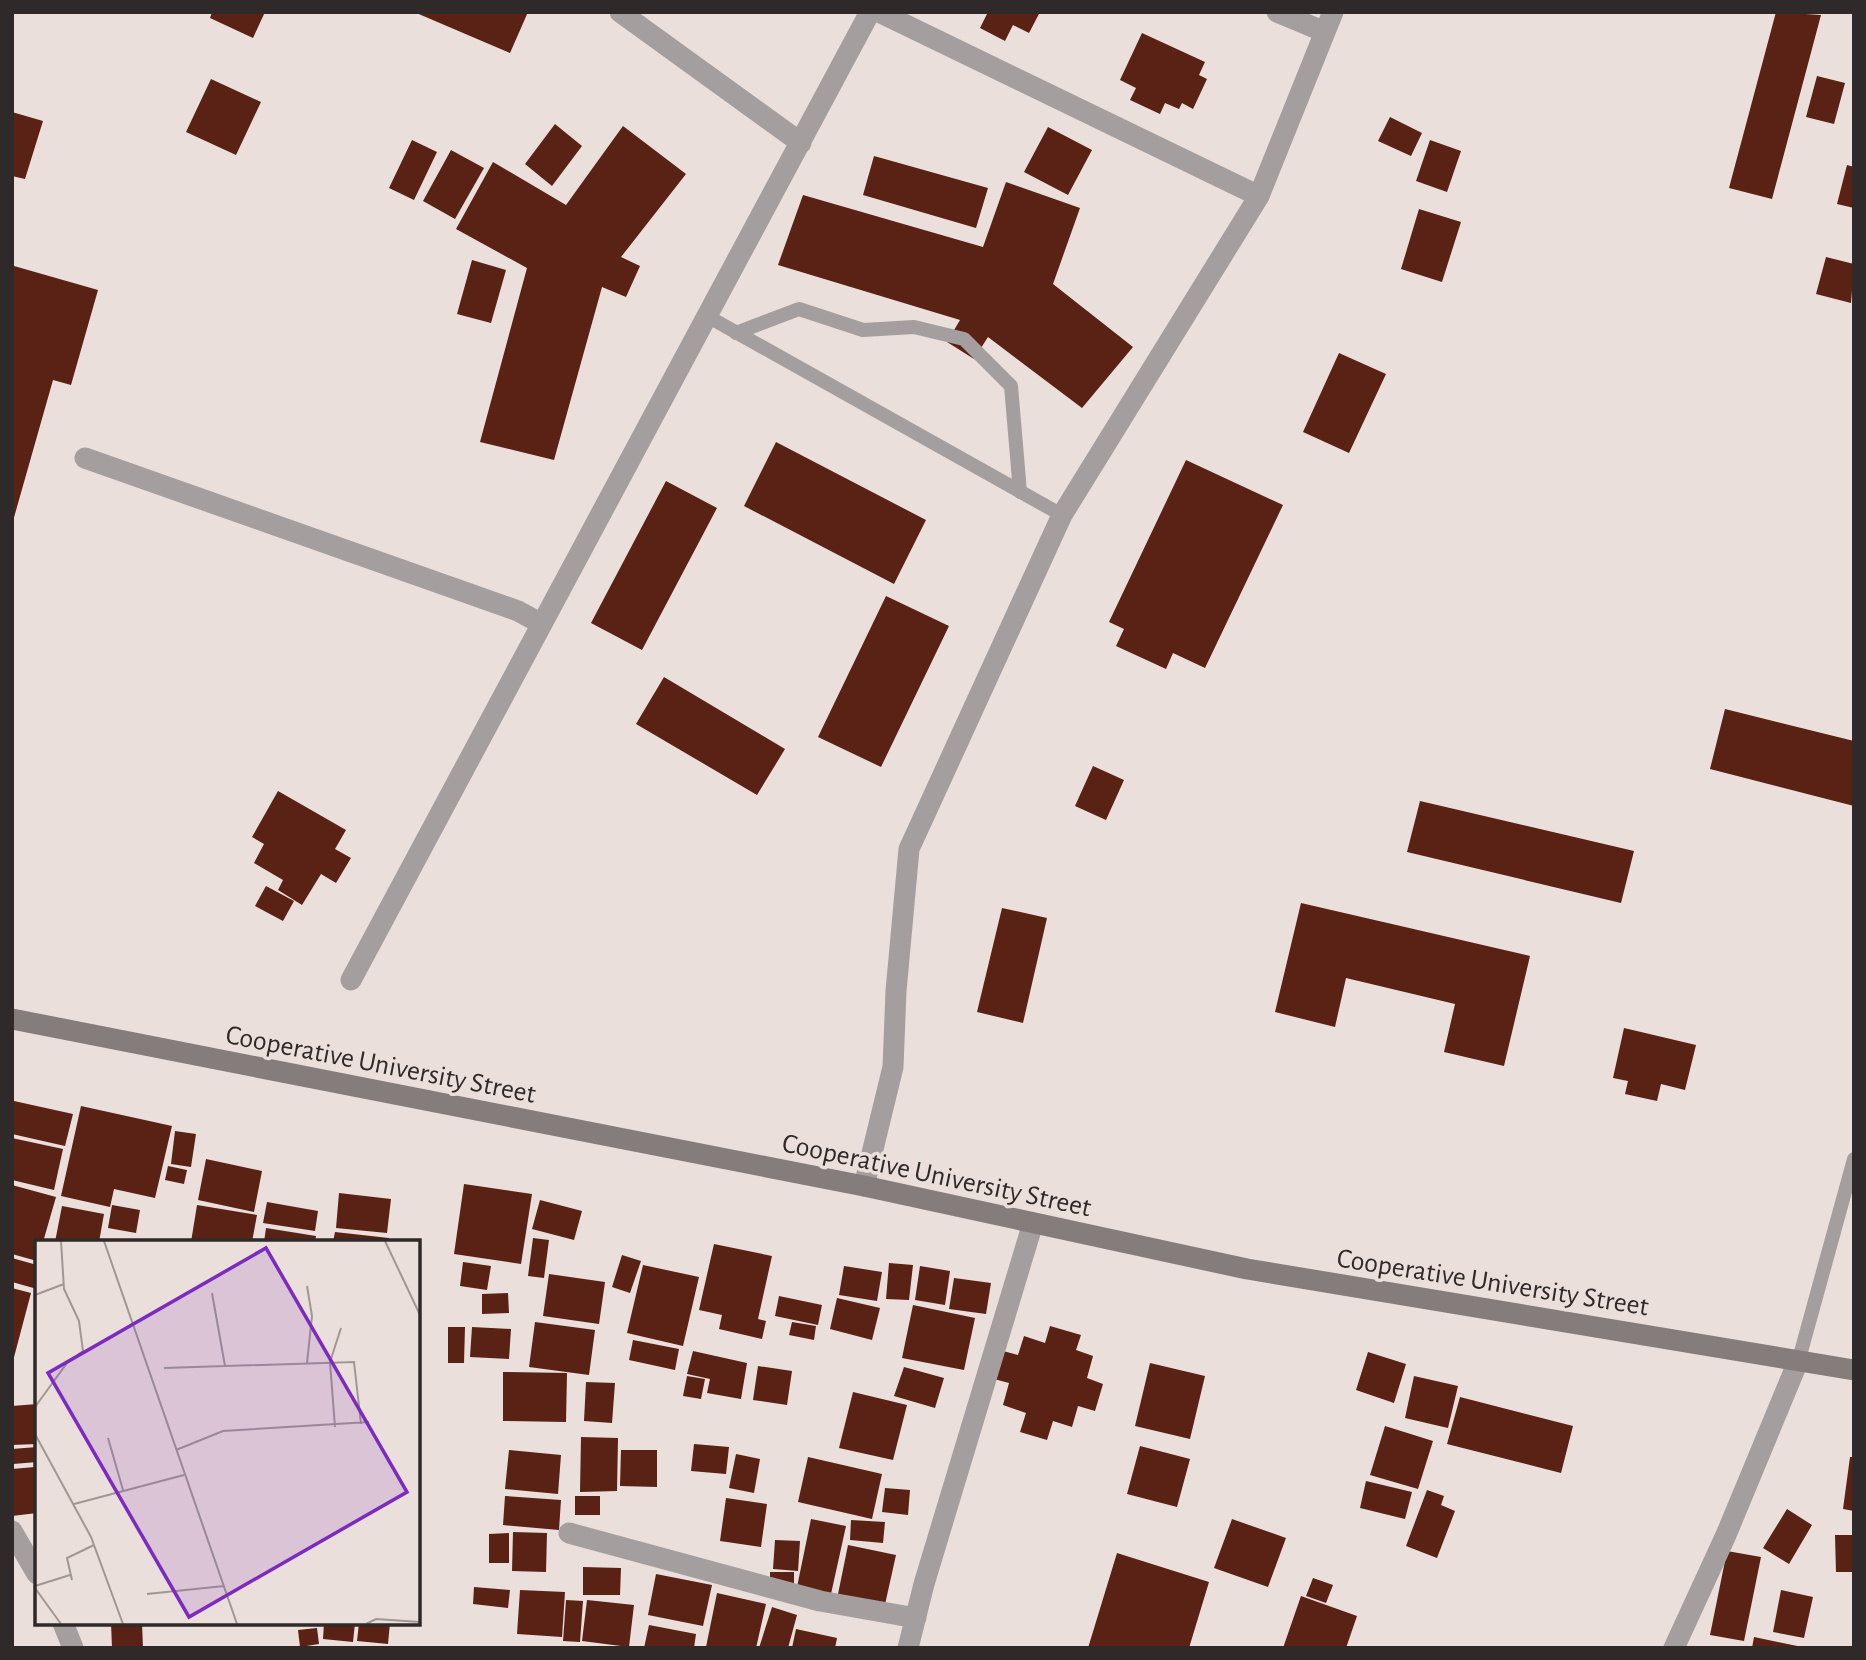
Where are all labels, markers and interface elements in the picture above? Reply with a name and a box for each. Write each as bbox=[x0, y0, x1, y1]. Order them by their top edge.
street label: Cooperative University Street bbox=[223, 1021, 538, 1109]
street label: Cooperative University Street bbox=[780, 1129, 1094, 1222]
inset map bbox=[35, 1240, 420, 1625]
street label: Cooperative University Street bbox=[1335, 1244, 1651, 1321]

